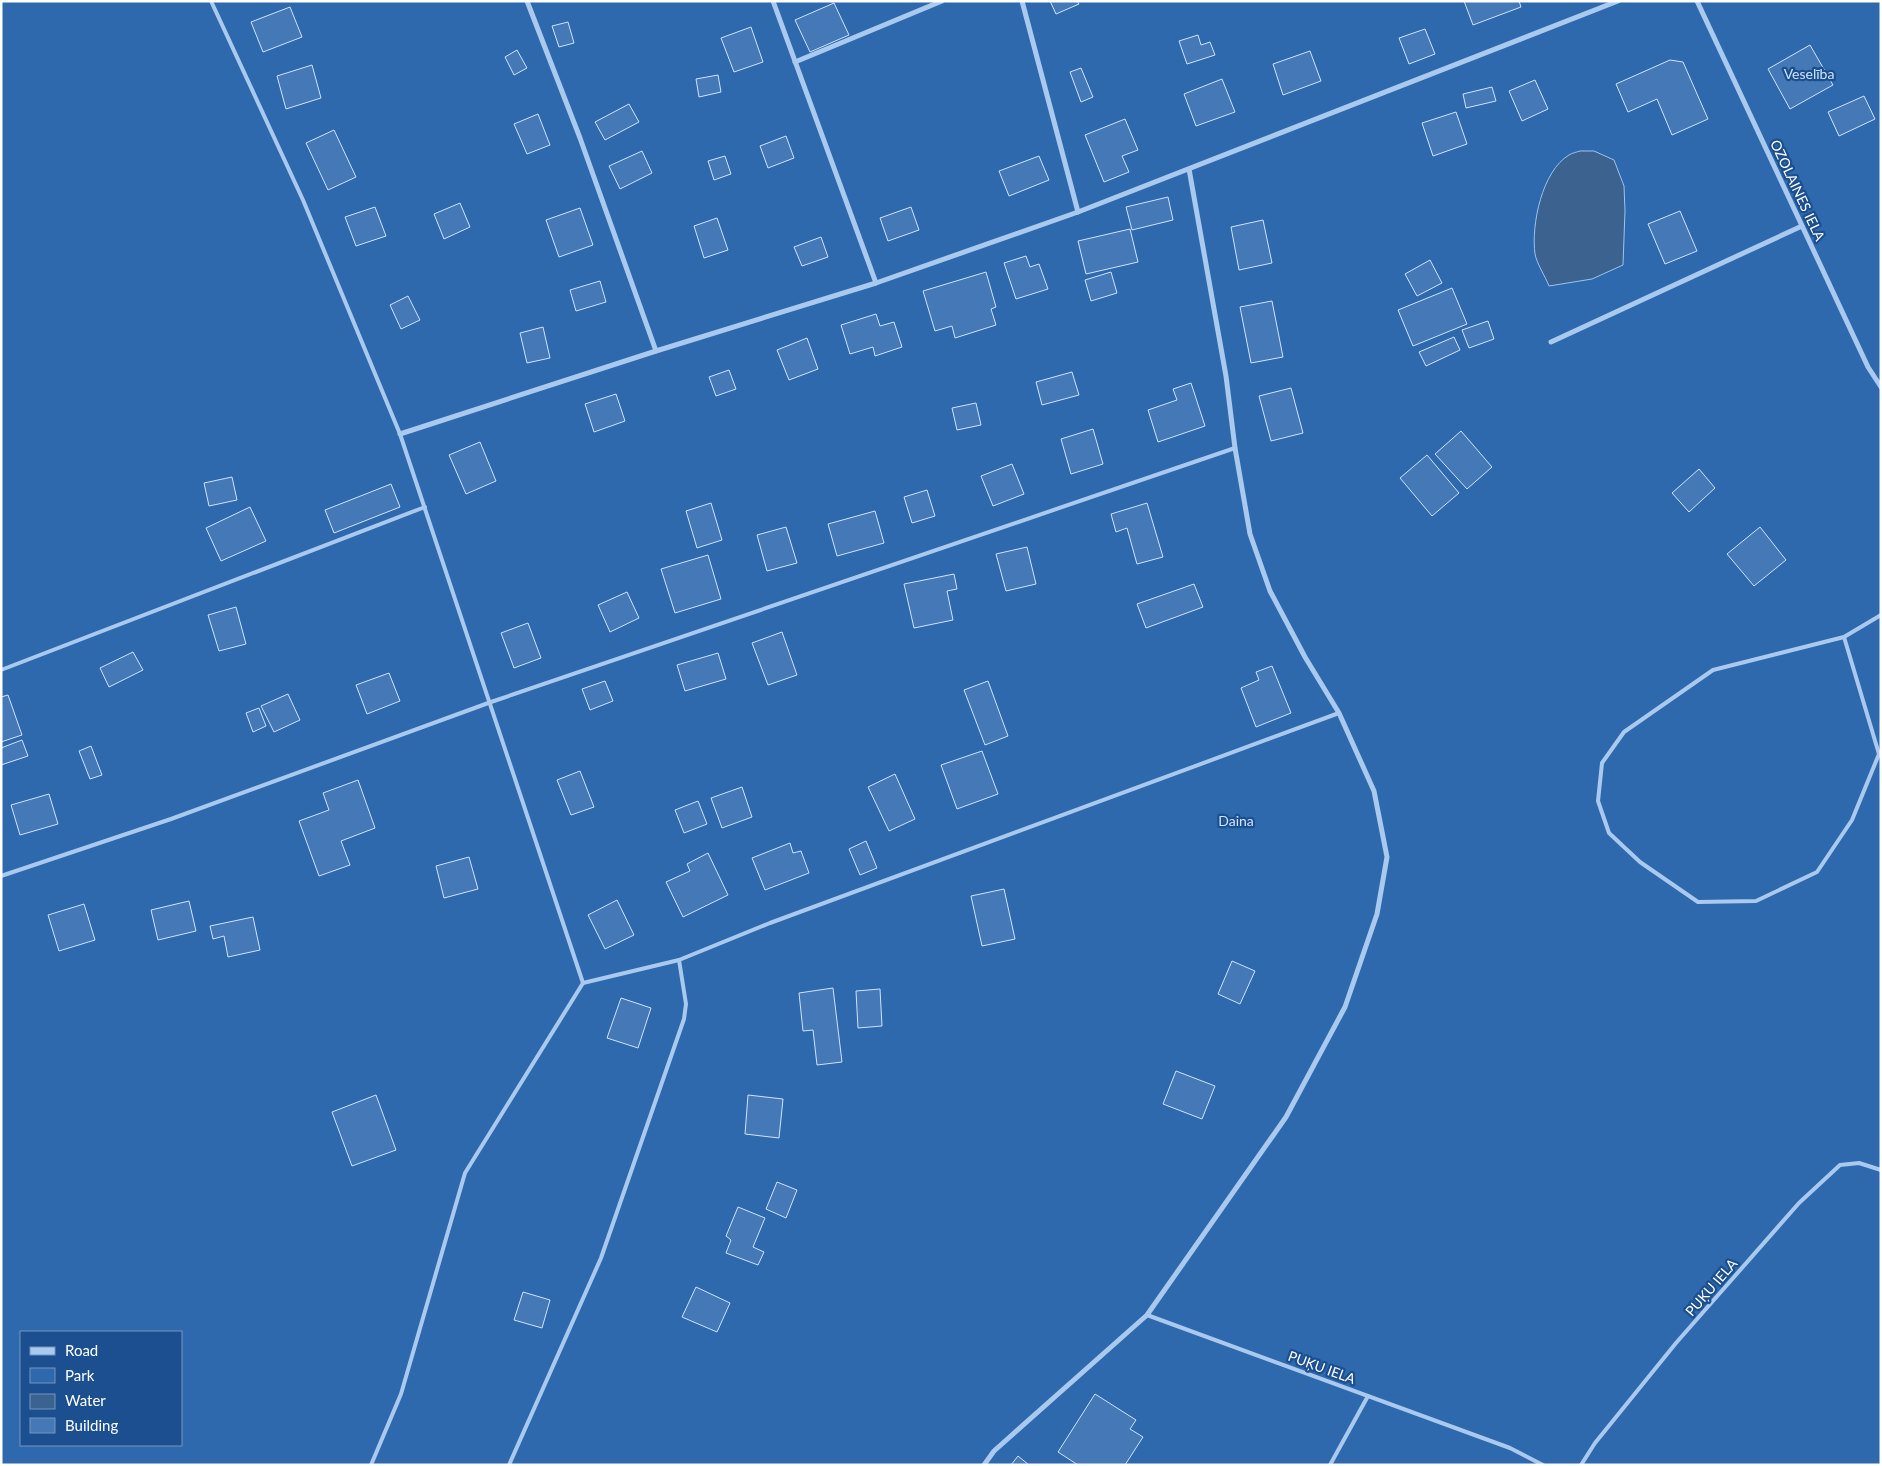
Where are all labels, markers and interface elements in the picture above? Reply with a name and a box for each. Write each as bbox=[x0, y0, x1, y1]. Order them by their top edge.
park label: Veselība bbox=[1784, 65, 1834, 82]
street label: OZOLAINES IELA bbox=[1767, 137, 1829, 244]
park label: Daina bbox=[1218, 812, 1254, 829]
street label: PUĶU IELA bbox=[1681, 1254, 1741, 1319]
legend bbox=[20, 1331, 182, 1446]
text: Road bbox=[65, 1341, 98, 1359]
street label: PUĶU IELA bbox=[1286, 1347, 1359, 1387]
text: Park bbox=[65, 1366, 95, 1384]
text: Water bbox=[65, 1391, 106, 1409]
text: Building bbox=[65, 1416, 118, 1434]

